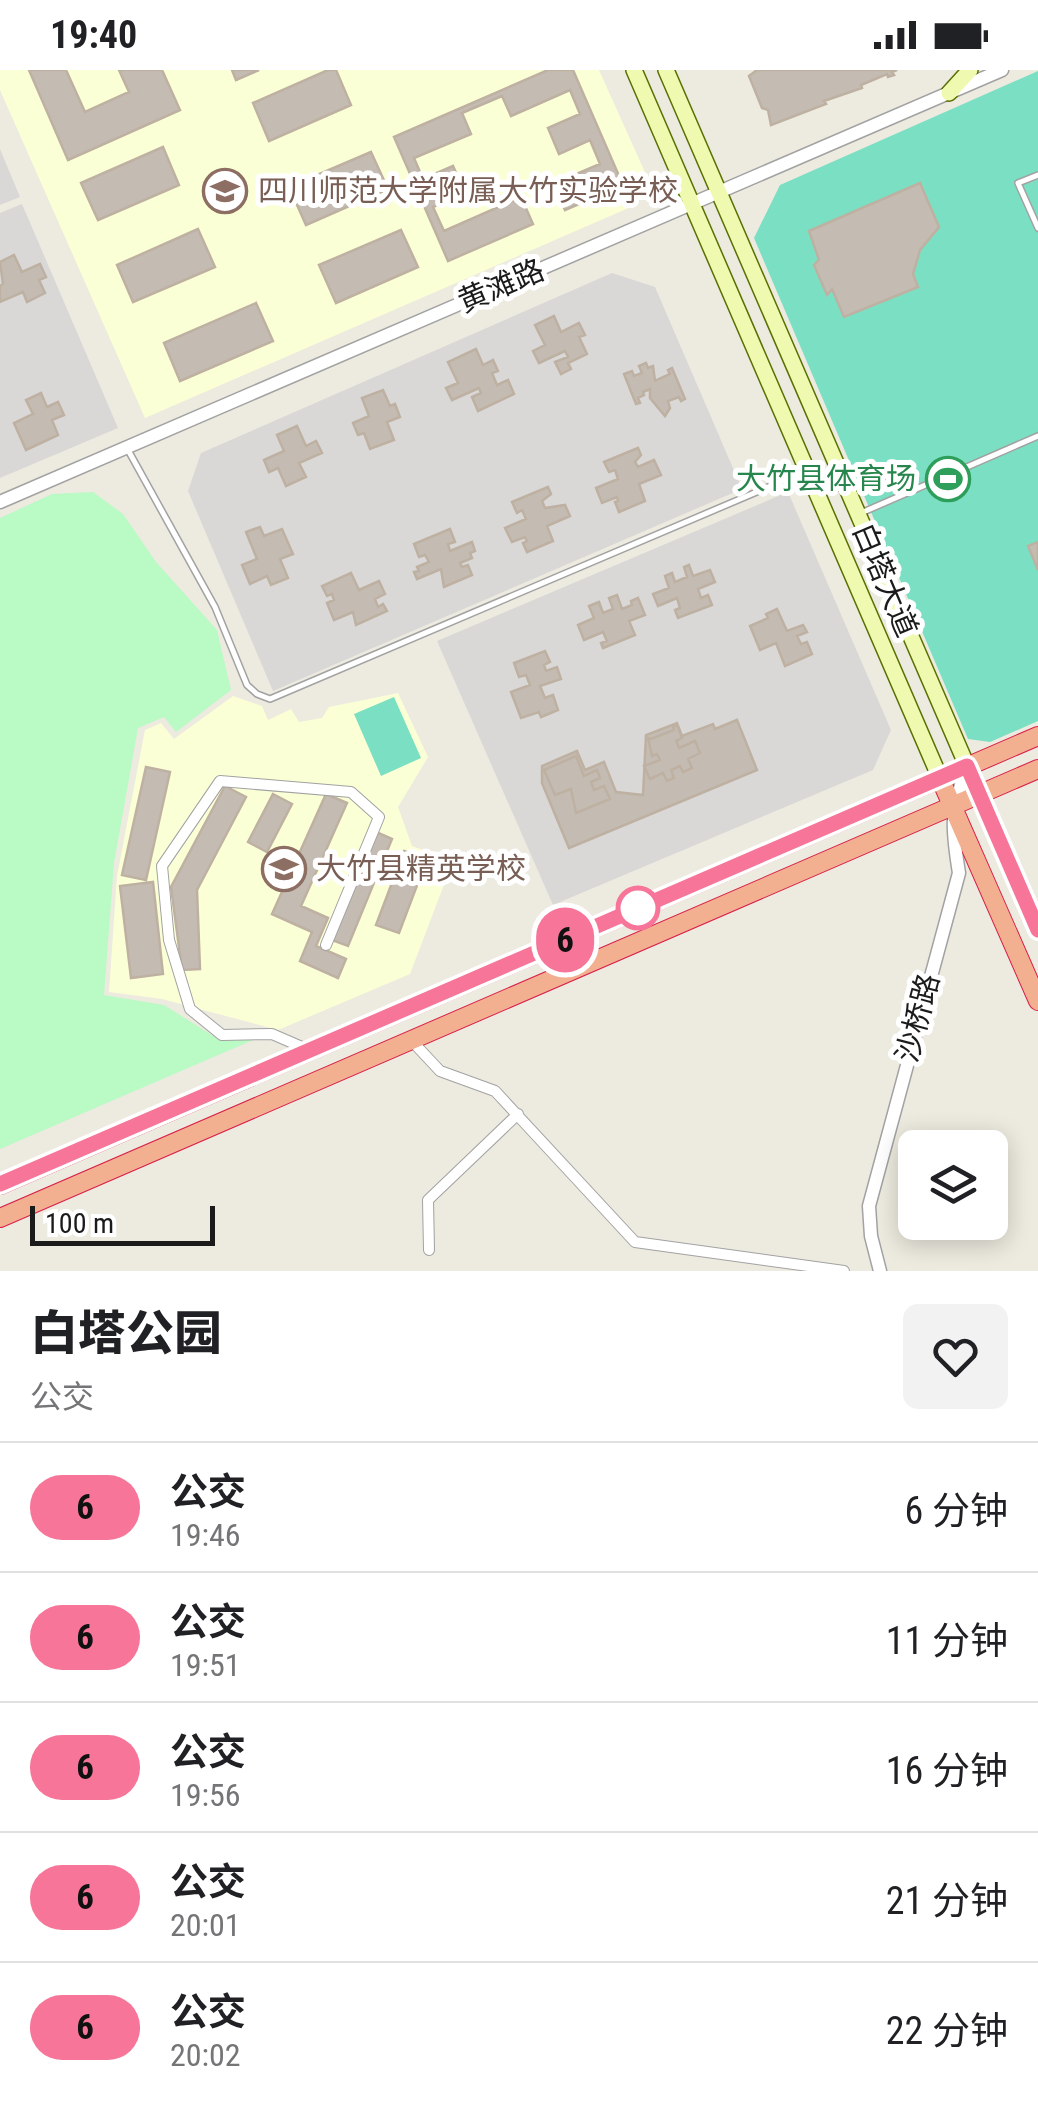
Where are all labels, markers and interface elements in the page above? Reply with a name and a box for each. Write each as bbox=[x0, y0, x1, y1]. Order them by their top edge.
text: 19:40 bbox=[50, 13, 137, 57]
school or university icon: 四川师范大学附属大竹实验学校 bbox=[202, 168, 248, 214]
place label: 四川师范大学附属大竹实验学校 bbox=[258, 173, 678, 208]
street label: 黄滩路 bbox=[453, 252, 549, 319]
sports icon: 大竹县体育场 bbox=[925, 456, 971, 502]
place label: 大竹县体育场 bbox=[736, 461, 916, 496]
street label: 白塔大道 bbox=[846, 518, 925, 642]
school or university icon: 大竹县精英学校 bbox=[261, 846, 307, 892]
place label: 大竹县精英学校 bbox=[316, 851, 526, 886]
unlabelled marker bbox=[617, 887, 659, 929]
line badge: 6 bbox=[532, 908, 598, 972]
text: 6 bbox=[556, 920, 574, 961]
street label: 沙桥路 bbox=[889, 970, 946, 1066]
map controls bbox=[898, 1130, 1008, 1240]
button: layers bbox=[898, 1130, 1008, 1240]
scale bar bbox=[30, 1201, 215, 1246]
text: 100 m bbox=[45, 1207, 114, 1240]
button: heart bbox=[903, 1304, 1008, 1409]
text: 白塔公园 bbox=[30, 1305, 222, 1362]
text: 公交 bbox=[30, 1378, 94, 1416]
text: 公交 bbox=[170, 1470, 246, 1514]
text: 6 bbox=[76, 1487, 94, 1528]
text: 6 分钟 bbox=[905, 1489, 1008, 1533]
text: 19:46 bbox=[170, 1516, 241, 1554]
text: 公交 bbox=[170, 1600, 246, 1644]
text: 6 bbox=[76, 1617, 94, 1658]
text: 11 分钟 bbox=[886, 1619, 1008, 1663]
text: 19:51 bbox=[170, 1646, 241, 1684]
text: 公交 bbox=[170, 1730, 246, 1774]
text: 6 bbox=[76, 1747, 94, 1788]
text: 16 分钟 bbox=[886, 1749, 1008, 1793]
text: 19:56 bbox=[170, 1776, 241, 1814]
text: 公交 bbox=[170, 1860, 246, 1904]
text: 6 bbox=[76, 1877, 94, 1918]
text: 21 分钟 bbox=[886, 1879, 1008, 1923]
text: 20:01 bbox=[170, 1906, 241, 1944]
text: 公交 bbox=[170, 1990, 246, 2034]
text: 6 bbox=[76, 2007, 94, 2048]
text: 22 分钟 bbox=[886, 2009, 1008, 2053]
text: 20:02 bbox=[170, 2036, 241, 2074]

